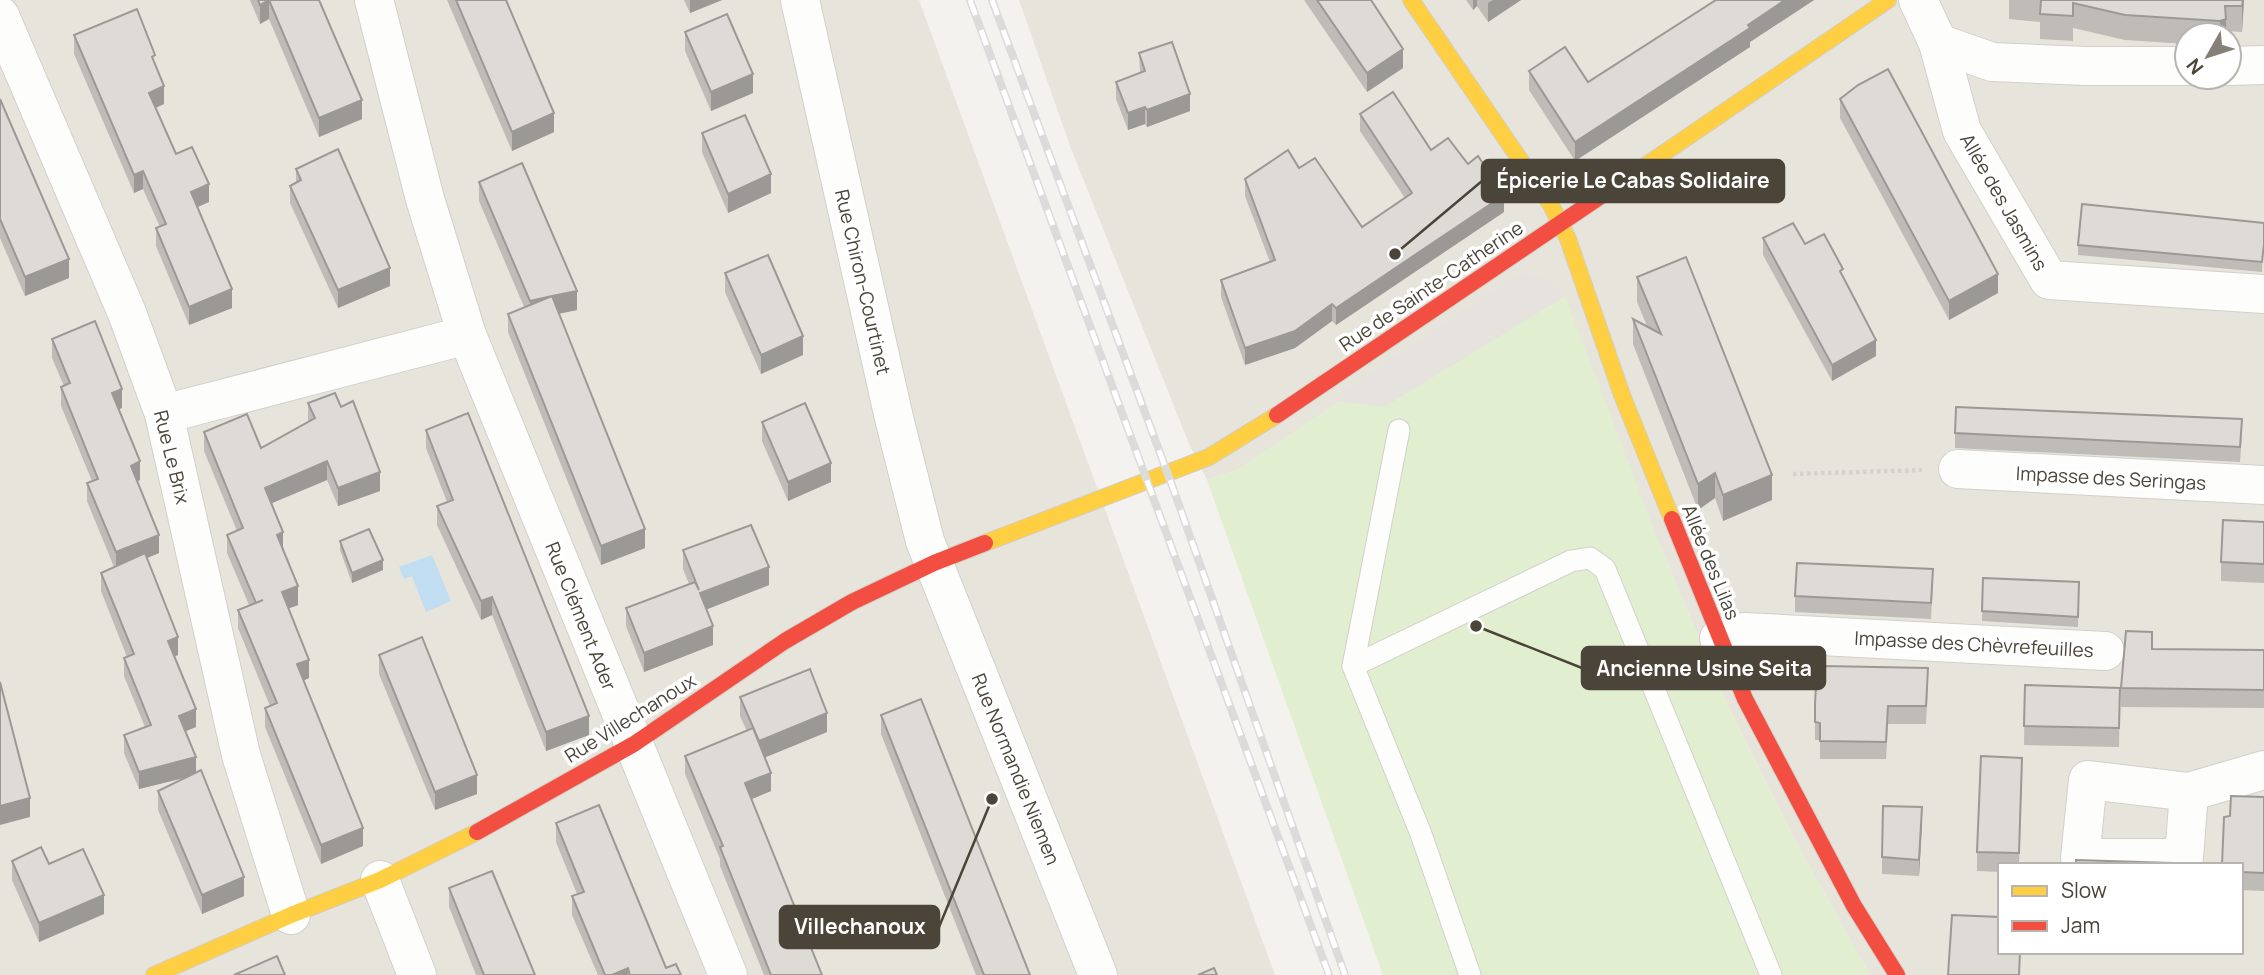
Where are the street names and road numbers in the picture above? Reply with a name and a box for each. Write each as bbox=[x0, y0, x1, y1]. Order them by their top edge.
street label: Allée des Jasmins bbox=[1954, 129, 2054, 275]
street label: Rue Chiron-Courtinet bbox=[829, 187, 897, 377]
street label: Rue de Sainte-Catherine bbox=[1334, 215, 1528, 357]
street label: Rue Le Brix bbox=[148, 407, 196, 507]
street label: Impasse des Seringas bbox=[2015, 460, 2207, 496]
street label: Allée des Lilas bbox=[1676, 500, 1746, 624]
street label: Rue Clément Ader bbox=[539, 538, 623, 694]
street label: Impasse des Chèvrefeuilles bbox=[1854, 625, 2094, 663]
street label: Rue Villechanoux bbox=[560, 667, 700, 769]
street label: Rue Normandie Niemen bbox=[966, 669, 1066, 869]

